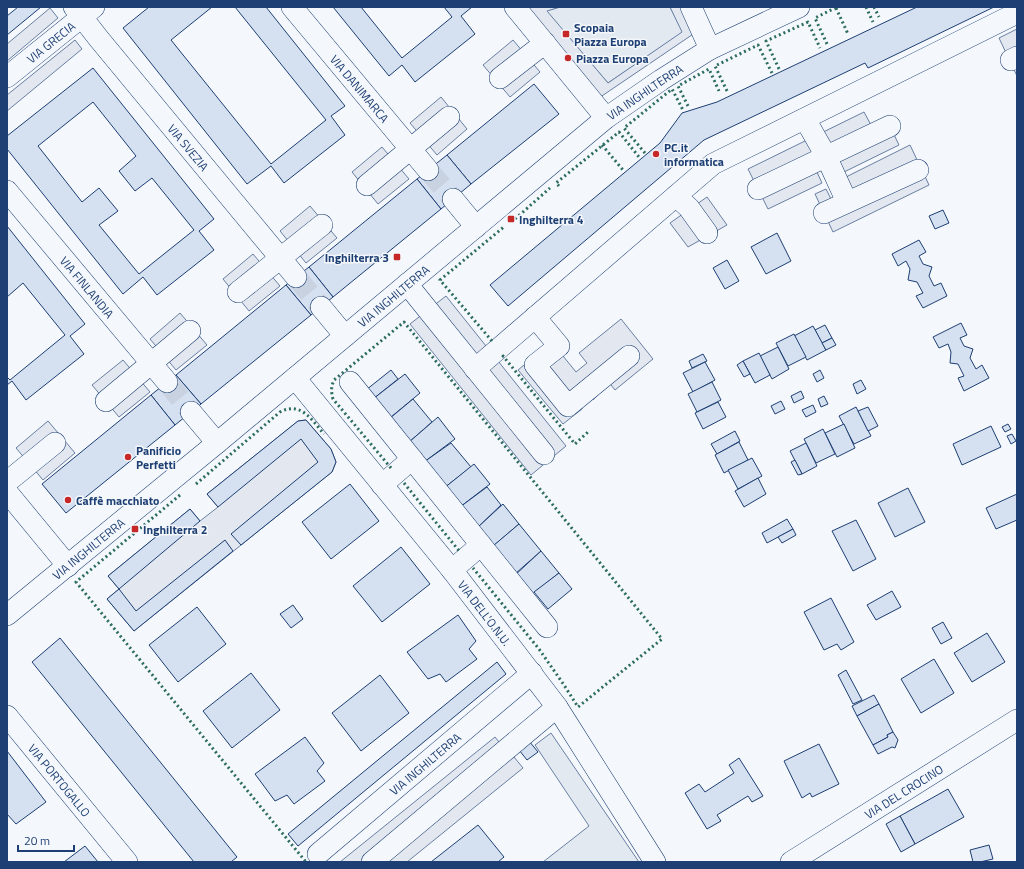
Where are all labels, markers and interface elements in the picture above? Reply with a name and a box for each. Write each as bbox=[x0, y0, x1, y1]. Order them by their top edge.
street label: VIA GRECIA bbox=[22, 16, 79, 67]
place label: Scopaia Piazza Europa bbox=[574, 18, 647, 51]
marker: Scopaia Piazza Europa bbox=[561, 29, 571, 39]
place label: Piazza Europa bbox=[576, 49, 649, 68]
street label: VIA DANIMARCA bbox=[326, 50, 394, 127]
marker: Piazza Europa bbox=[563, 53, 573, 63]
street label: VIA INGHILTERRA bbox=[602, 59, 686, 125]
street label: VIA SVEZIA bbox=[163, 119, 214, 175]
place label: PC.it informatica bbox=[664, 138, 724, 171]
marker: PC.it informatica bbox=[651, 149, 661, 159]
place label: Inghilterra 4 bbox=[519, 210, 584, 229]
marker: Inghilterra 4 bbox=[506, 214, 516, 224]
place label: Inghilterra 3 bbox=[325, 248, 389, 267]
street label: VIA FINLANDIA bbox=[56, 252, 119, 322]
marker: Inghilterra 3 bbox=[392, 252, 402, 262]
street label: VIA INGHILTERRA bbox=[353, 260, 433, 332]
place label: Panificio Perfetti bbox=[136, 441, 181, 474]
marker: Panificio Perfetti bbox=[123, 452, 133, 462]
place label: Caffè macchiato bbox=[76, 491, 159, 510]
marker: Caffè macchiato bbox=[63, 495, 73, 505]
street label: VIA INGHILTERRA bbox=[48, 513, 129, 584]
place label: Inghilterra 2 bbox=[143, 520, 207, 539]
marker: Inghilterra 2 bbox=[130, 524, 140, 534]
street label: VIA DELL'O.N.U. bbox=[454, 576, 516, 650]
street label: VIA INGHILTERRA bbox=[385, 728, 465, 799]
street label: VIA PORTOGALLO bbox=[24, 739, 96, 821]
street label: VIA DEL CROCINO bbox=[860, 759, 947, 823]
scale bar bbox=[18, 827, 74, 853]
text: 20 m bbox=[24, 831, 50, 850]

